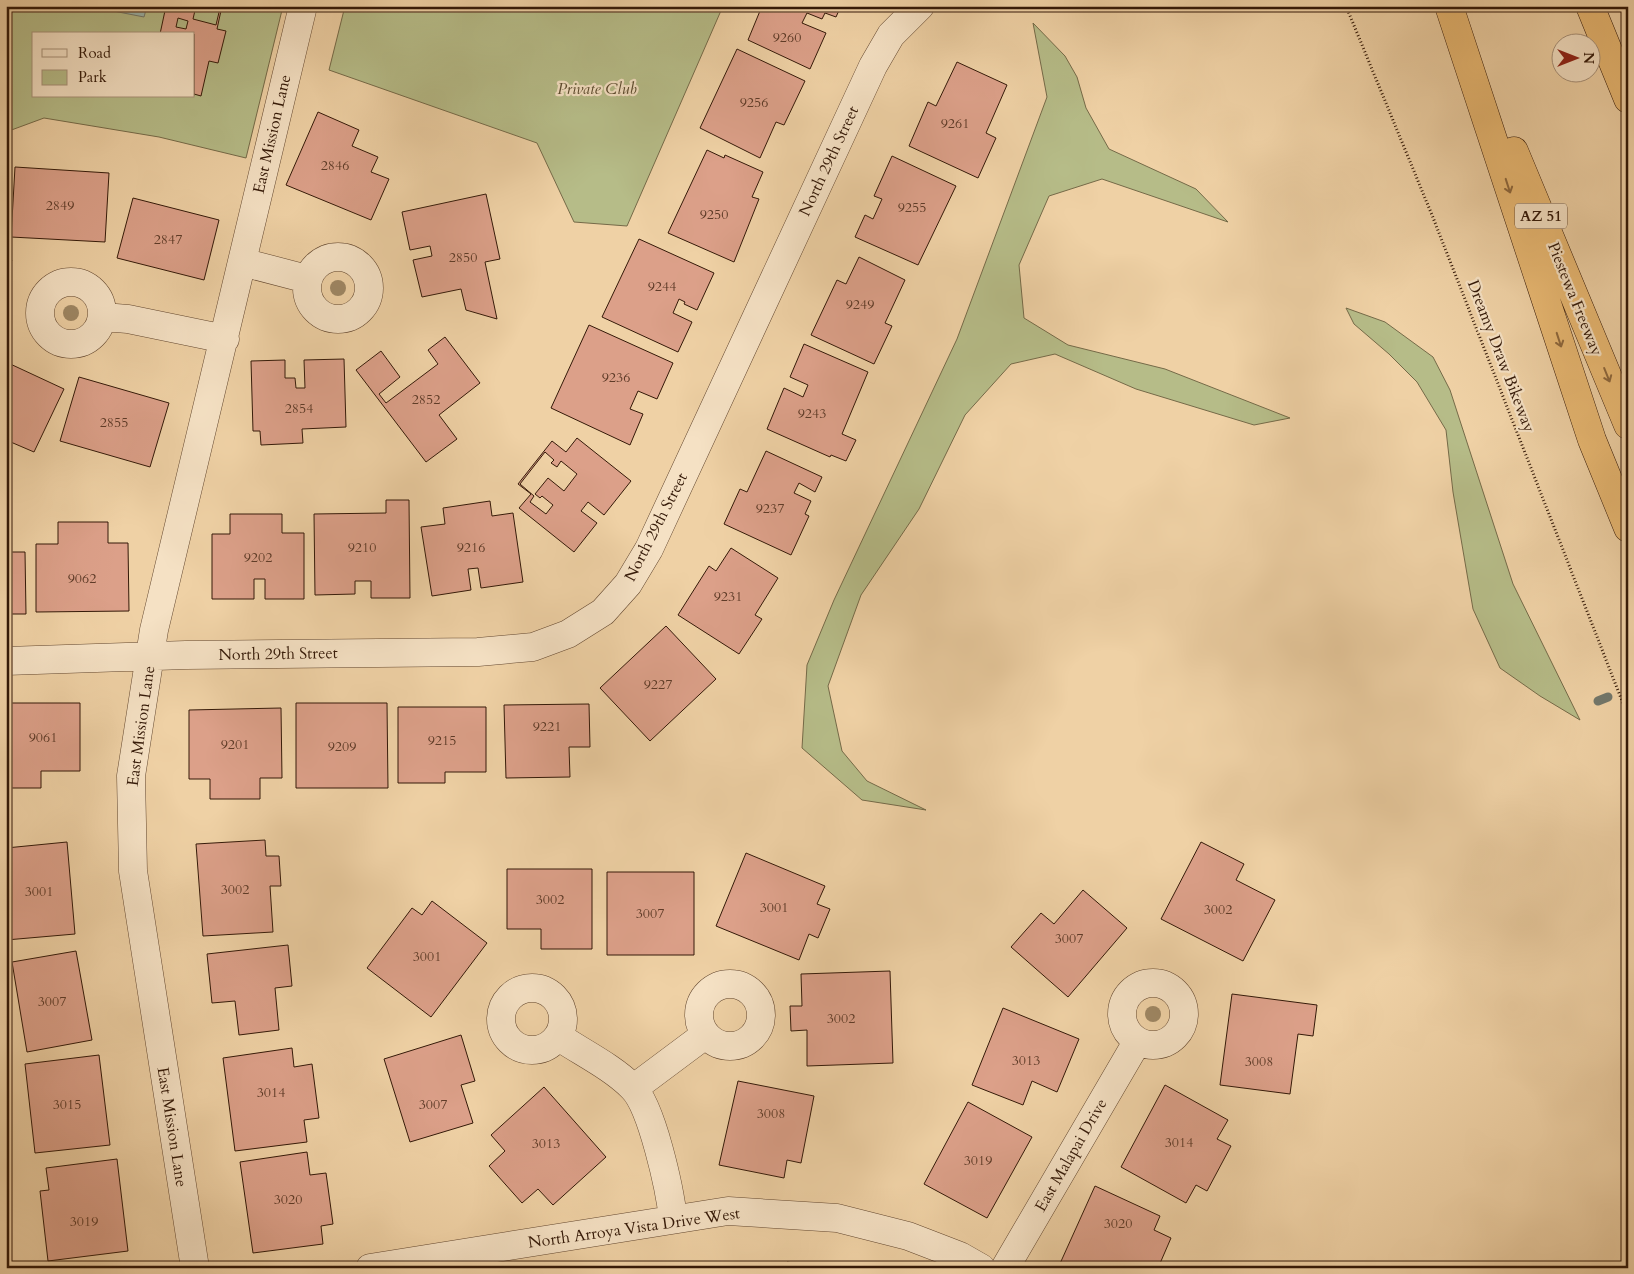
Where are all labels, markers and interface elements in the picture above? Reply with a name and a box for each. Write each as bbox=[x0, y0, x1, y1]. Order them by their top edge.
house number: 9260 bbox=[773, 28, 801, 47]
legend bbox=[32, 32, 195, 98]
north arrow bbox=[1552, 32, 1602, 82]
text: Road bbox=[78, 43, 111, 63]
text: N bbox=[1579, 52, 1598, 64]
text: Park bbox=[78, 67, 107, 87]
street label: East Mission Lane bbox=[248, 72, 296, 196]
park label: Private Club bbox=[557, 78, 637, 100]
house number: 9256 bbox=[740, 93, 768, 112]
street label: North 29th Street bbox=[794, 102, 864, 220]
house number: 9261 bbox=[941, 114, 969, 133]
house number: 2846 bbox=[321, 156, 349, 175]
one-way arrow bbox=[1504, 177, 1514, 193]
house number: 2849 bbox=[46, 196, 74, 215]
house number: 9255 bbox=[898, 198, 926, 217]
road number: AZ 51 bbox=[1515, 204, 1567, 228]
house number: 9250 bbox=[700, 205, 728, 224]
house number: 2847 bbox=[154, 230, 182, 249]
street label: Piestewa Freeway bbox=[1542, 239, 1608, 360]
house number: 2850 bbox=[449, 248, 477, 267]
house number: 9244 bbox=[648, 277, 676, 296]
street label: Dreamy Draw Bikeway bbox=[1462, 277, 1540, 436]
house number: 9249 bbox=[846, 295, 874, 314]
one-way arrow bbox=[1555, 332, 1564, 347]
one-way arrow bbox=[1602, 367, 1612, 382]
house number: 9236 bbox=[602, 368, 630, 387]
house number: 2852 bbox=[412, 390, 440, 409]
house number: 2854 bbox=[285, 399, 313, 418]
house number: 9243 bbox=[798, 404, 826, 423]
house number: 2855 bbox=[100, 413, 128, 432]
street label: North 29th Street bbox=[619, 469, 693, 585]
house number: 9237 bbox=[756, 499, 784, 518]
house number: 9210 bbox=[348, 538, 376, 557]
house number: 9216 bbox=[457, 538, 485, 557]
house number: 9202 bbox=[244, 548, 272, 567]
house number: 9062 bbox=[68, 569, 96, 588]
house number: 9231 bbox=[714, 587, 742, 606]
street label: North 29th Street bbox=[218, 642, 338, 666]
street label: East Mission Lane bbox=[122, 664, 160, 788]
house number: 9227 bbox=[644, 675, 672, 694]
house number: 9221 bbox=[533, 717, 561, 736]
house number: 9061 bbox=[29, 728, 57, 747]
house number: 9215 bbox=[428, 731, 456, 750]
house number: 9201 bbox=[221, 735, 249, 754]
house number: 9209 bbox=[328, 737, 356, 756]
house number: 3002 bbox=[221, 880, 249, 899]
house number: 3001 bbox=[25, 882, 53, 901]
house number: 3002 bbox=[536, 890, 564, 909]
house number: 3001 bbox=[760, 898, 788, 917]
house number: 3002 bbox=[1204, 900, 1232, 919]
house number: 3007 bbox=[636, 904, 664, 923]
house number: 3007 bbox=[1055, 929, 1083, 948]
house number: 3001 bbox=[413, 947, 441, 966]
house number: 3007 bbox=[38, 992, 66, 1011]
house number: 3002 bbox=[827, 1009, 855, 1028]
house number: 3013 bbox=[1012, 1051, 1040, 1070]
house number: 3008 bbox=[1245, 1052, 1273, 1071]
street label: East Mission Lane bbox=[152, 1065, 192, 1189]
house number: 3014 bbox=[257, 1083, 285, 1102]
street label: East Malapai Drive bbox=[1030, 1094, 1112, 1216]
house number: 3015 bbox=[53, 1095, 81, 1114]
house number: 3007 bbox=[419, 1095, 447, 1114]
house number: 3008 bbox=[757, 1104, 785, 1123]
house number: 3014 bbox=[1165, 1133, 1193, 1152]
house number: 3013 bbox=[532, 1134, 560, 1153]
house number: 3019 bbox=[964, 1151, 992, 1170]
house number: 3020 bbox=[274, 1190, 302, 1209]
street label: North Arroya Vista Drive West bbox=[527, 1202, 741, 1254]
house number: 3019 bbox=[70, 1212, 98, 1231]
house number: 3020 bbox=[1104, 1214, 1132, 1233]

